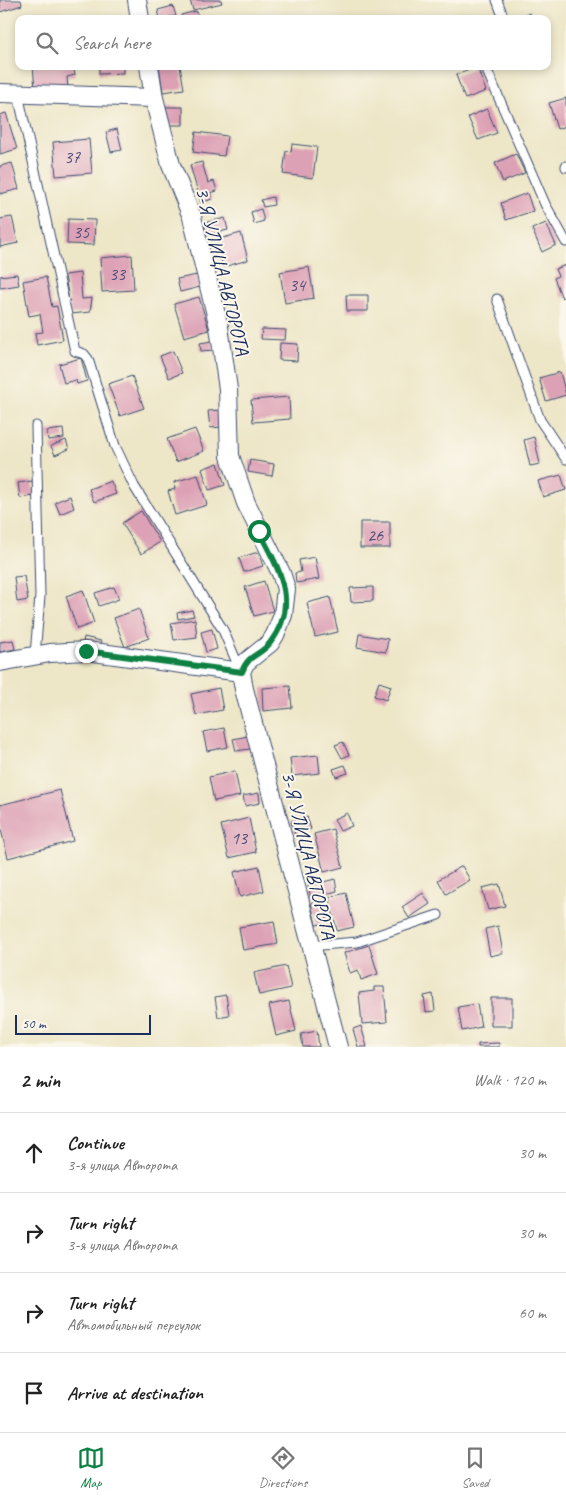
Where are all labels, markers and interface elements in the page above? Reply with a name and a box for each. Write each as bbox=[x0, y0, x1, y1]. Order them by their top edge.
search box bbox=[15, 15, 551, 70]
icon: search bbox=[33, 29, 61, 57]
text: Search here bbox=[73, 31, 150, 55]
house number: 37 bbox=[64, 146, 81, 168]
street label: 3-Я УЛИЦА АВТОРОТА bbox=[190, 185, 256, 359]
house number: 35 bbox=[73, 221, 90, 243]
house number: 33 bbox=[109, 263, 127, 285]
house number: 34 bbox=[289, 274, 307, 296]
route start bbox=[248, 520, 271, 543]
house number: 26 bbox=[367, 524, 384, 546]
route end bbox=[75, 640, 98, 663]
street label: 3-Я УЛИЦА АВТОРОТА bbox=[276, 769, 342, 943]
house number: 13 bbox=[231, 827, 249, 849]
scale bar bbox=[15, 1012, 151, 1035]
text: 50 m bbox=[22, 1015, 46, 1032]
text: 2 min bbox=[20, 1067, 60, 1093]
text: Walk · 120 m bbox=[474, 1070, 546, 1090]
text: Continue bbox=[67, 1131, 124, 1155]
icon: ahead bbox=[20, 1139, 48, 1167]
text: 30 m bbox=[519, 1143, 546, 1163]
text: 3-я улица Авторота bbox=[67, 1155, 177, 1175]
text: Turn right bbox=[67, 1211, 134, 1235]
icon: right bbox=[20, 1219, 48, 1247]
text: 30 m bbox=[519, 1223, 546, 1243]
text: 3-я улица Авторота bbox=[67, 1235, 177, 1255]
text: Turn right bbox=[67, 1291, 134, 1315]
icon: right bbox=[20, 1299, 48, 1327]
text: 60 m bbox=[519, 1303, 546, 1323]
text: Автомобильный переулок bbox=[67, 1315, 200, 1335]
icon: arrive bbox=[20, 1379, 48, 1407]
text: Arrive at destination bbox=[67, 1381, 203, 1405]
tab: Map bbox=[77, 1444, 105, 1491]
tab: Directions bbox=[259, 1444, 307, 1491]
tab: Saved bbox=[461, 1444, 489, 1491]

